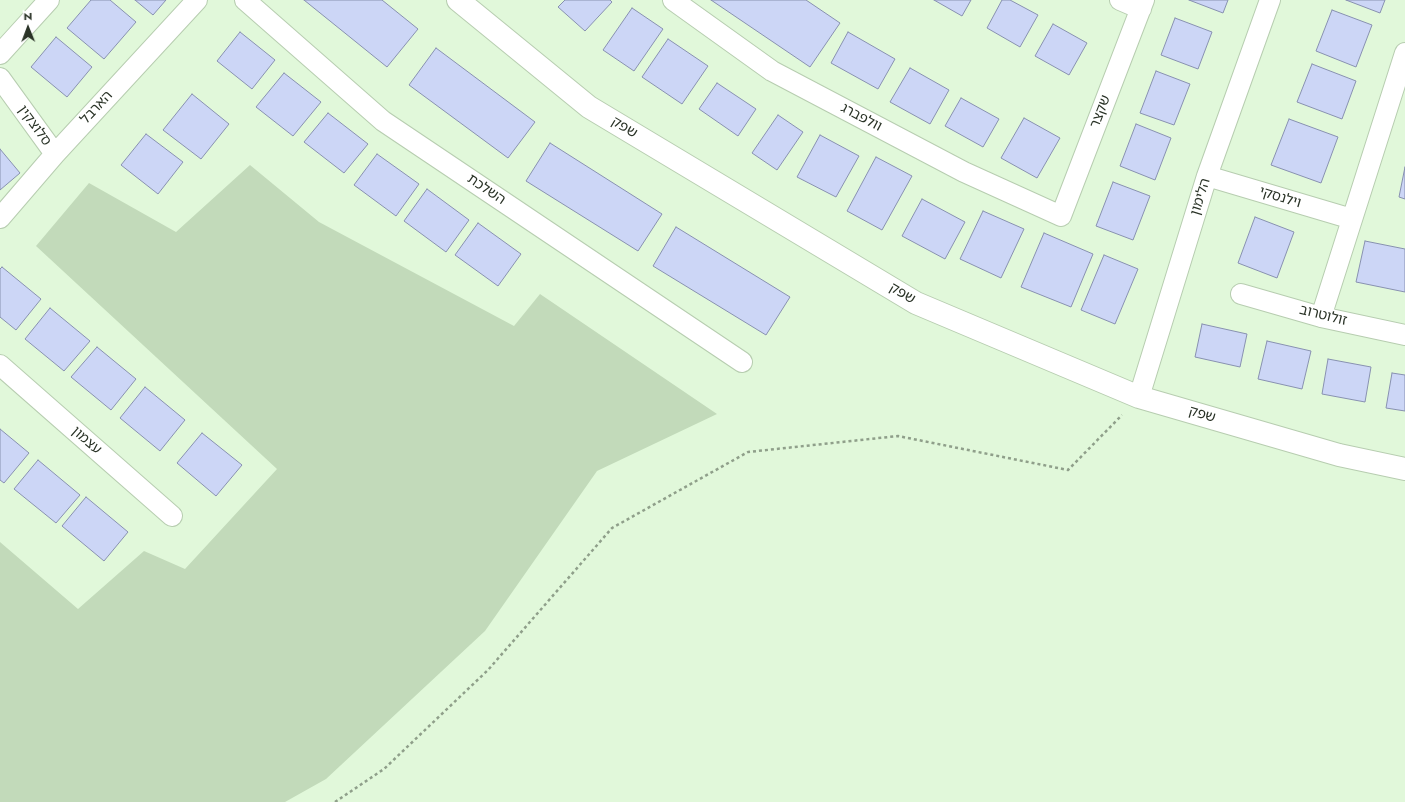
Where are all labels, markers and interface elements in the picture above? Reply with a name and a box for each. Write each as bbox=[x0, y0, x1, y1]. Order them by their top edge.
north arrow bbox=[8, 8, 48, 48]
text: N bbox=[23, 8, 32, 24]
street label: הארבל bbox=[77, 88, 117, 128]
street label: שקצר bbox=[1087, 93, 1115, 131]
street label: וולפברג bbox=[838, 100, 884, 136]
street label: סלוצקין bbox=[14, 103, 54, 149]
street label: שפק bbox=[608, 114, 640, 142]
street label: השלכת bbox=[464, 171, 508, 209]
street label: הלימון bbox=[1187, 176, 1215, 218]
street label: וילנסקי bbox=[1257, 184, 1303, 212]
street label: שפק bbox=[886, 280, 918, 308]
street label: זולוטרוב bbox=[1298, 302, 1348, 330]
street label: שפק bbox=[1187, 403, 1217, 427]
street label: עצמון bbox=[68, 423, 104, 459]

